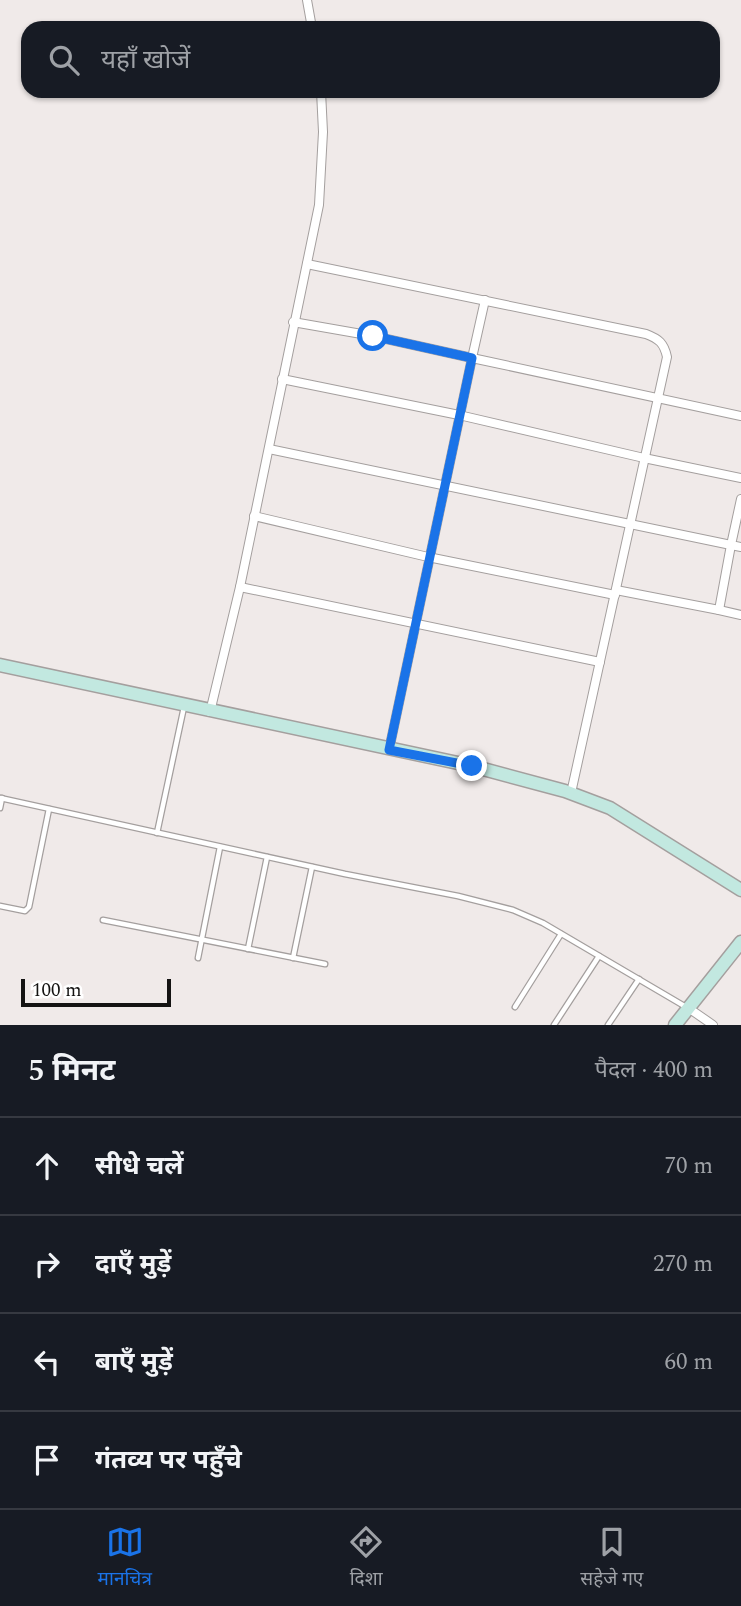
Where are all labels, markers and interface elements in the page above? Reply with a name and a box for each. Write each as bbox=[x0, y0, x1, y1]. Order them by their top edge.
search box bbox=[21, 21, 720, 98]
text: यहाँ खोजें bbox=[101, 40, 190, 80]
icon: search bbox=[45, 41, 83, 79]
route start bbox=[357, 320, 388, 351]
route end bbox=[456, 750, 487, 781]
scale bar bbox=[21, 976, 172, 1008]
text: 100 m bbox=[32, 976, 82, 1005]
text: 5 मिनट bbox=[28, 1048, 115, 1094]
text: पैदल · 400 m bbox=[595, 1053, 713, 1088]
text: सीधे चलें bbox=[95, 1146, 183, 1186]
icon: ahead bbox=[28, 1147, 66, 1185]
text: 70 m bbox=[664, 1149, 713, 1184]
text: दाएँ मुड़ें bbox=[95, 1244, 171, 1284]
icon: right bbox=[28, 1245, 66, 1283]
text: 270 m bbox=[653, 1247, 713, 1282]
text: बाएँ मुड़ें bbox=[95, 1342, 173, 1382]
icon: left bbox=[28, 1343, 66, 1381]
text: 60 m bbox=[664, 1345, 713, 1380]
text: गंतव्य पर पहुँचे bbox=[95, 1440, 242, 1480]
icon: arrive bbox=[28, 1441, 66, 1479]
tab: मानचित्र bbox=[98, 1523, 152, 1594]
tab: दिशा bbox=[347, 1523, 385, 1594]
tab: सहेजे गए bbox=[580, 1523, 643, 1594]

